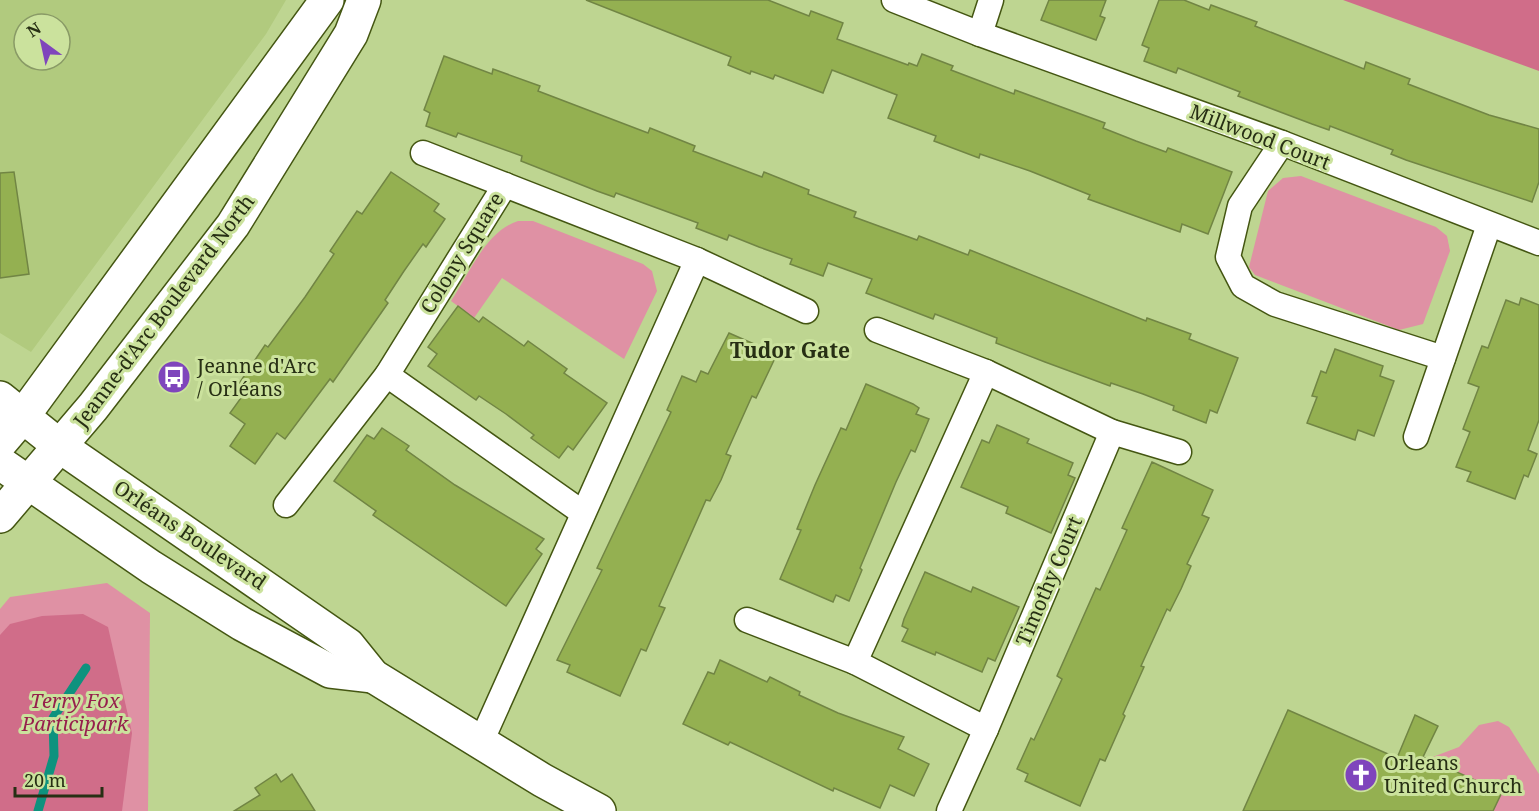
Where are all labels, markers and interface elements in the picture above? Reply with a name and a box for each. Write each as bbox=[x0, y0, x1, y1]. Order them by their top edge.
north arrow bbox=[12, 12, 72, 72]
text: N bbox=[23, 17, 45, 42]
street label: Millwood Court bbox=[1186, 97, 1334, 176]
street label: Colony Square bbox=[414, 187, 510, 318]
street label: Jeanne-d'Arc Boulevard North bbox=[66, 188, 260, 434]
district label: Tudor Gate bbox=[730, 336, 850, 364]
place label: Jeanne d'Arc / Orléans bbox=[196, 352, 316, 402]
bus stop icon: Jeanne d'Arc / Orléans bbox=[156, 359, 192, 395]
street label: Orléans Boulevard bbox=[109, 474, 272, 596]
street label: Timothy Court bbox=[1009, 512, 1088, 650]
park label: Terry Fox Participark bbox=[21, 687, 129, 737]
place label: Orleans United Church bbox=[1384, 749, 1523, 799]
church icon: Orleans United Church bbox=[1343, 757, 1379, 793]
scale bar bbox=[15, 760, 102, 798]
text: 20 m bbox=[24, 768, 66, 792]

